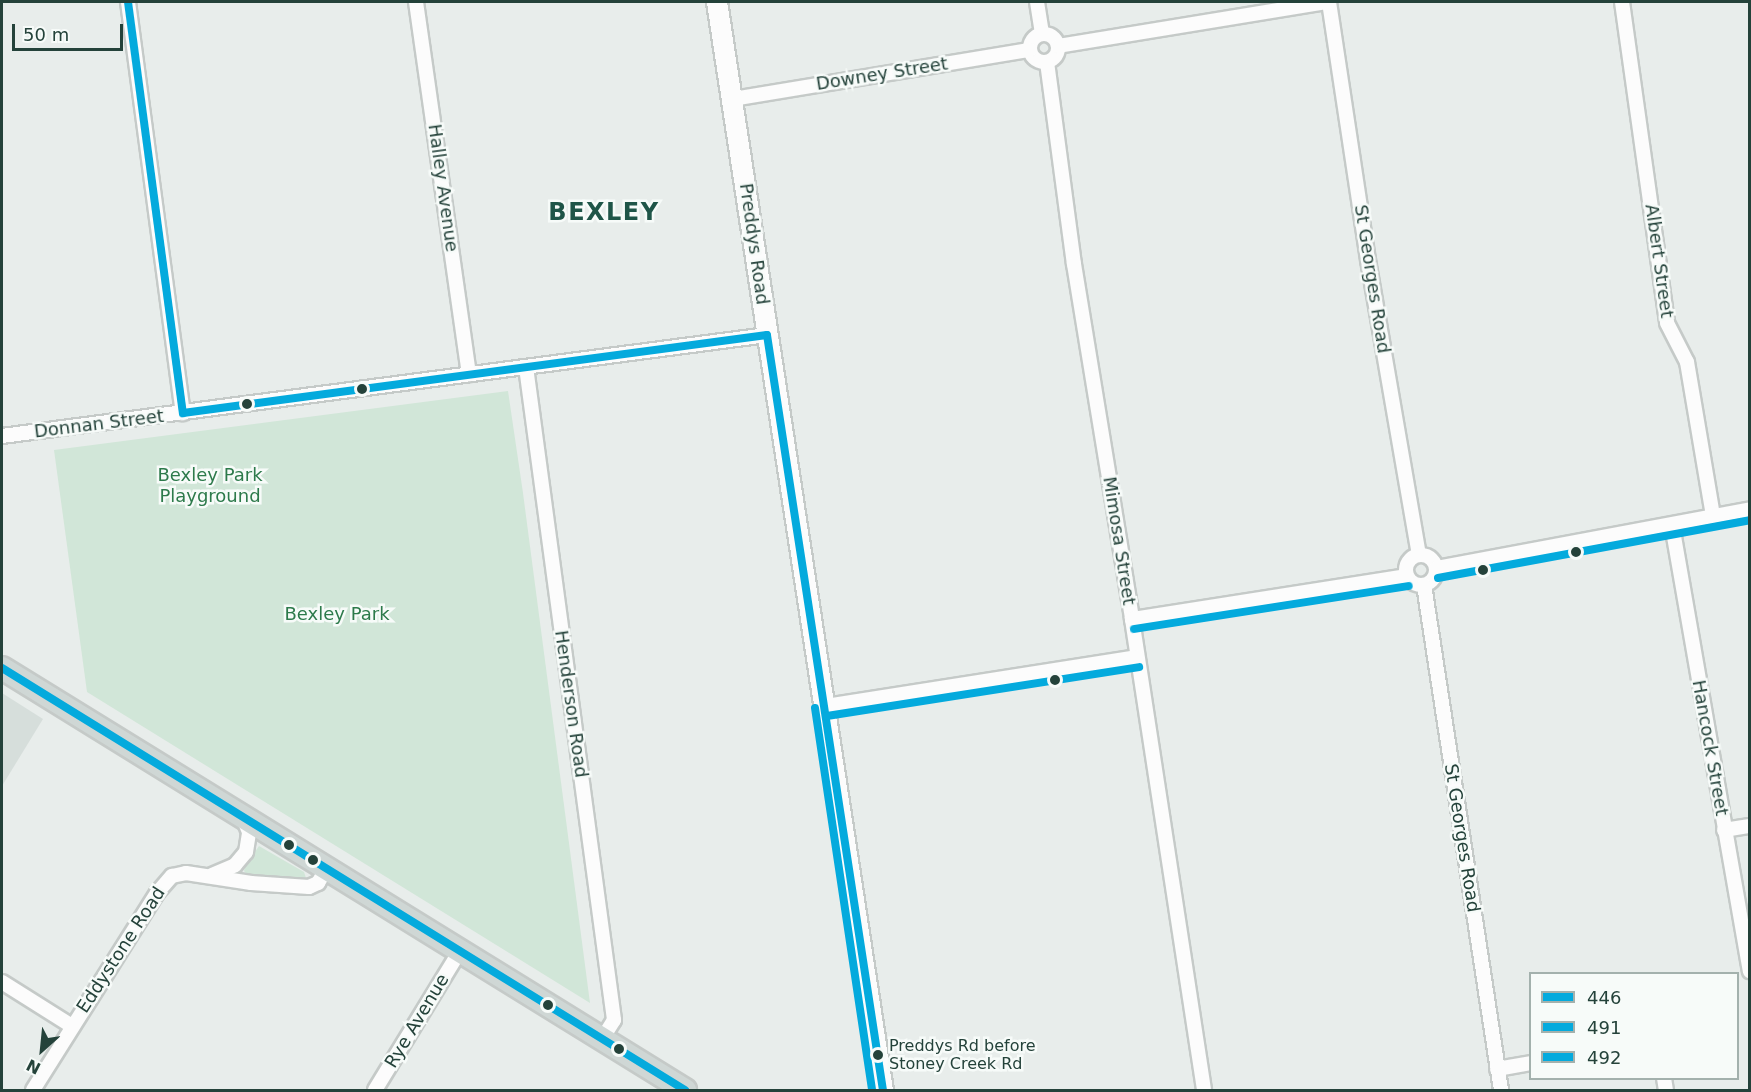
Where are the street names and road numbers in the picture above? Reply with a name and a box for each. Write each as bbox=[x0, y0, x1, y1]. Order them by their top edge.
street label: Downey Street bbox=[815, 53, 949, 95]
street label: Halley Avenue bbox=[423, 123, 463, 253]
street label: Preddys Road bbox=[735, 182, 773, 306]
street label: St Georges Road bbox=[1350, 203, 1394, 355]
street label: Albert Street bbox=[1640, 203, 1678, 319]
street label: Donnan Street bbox=[33, 405, 165, 443]
street label: Mimosa Street bbox=[1098, 475, 1140, 607]
street label: Henderson Road bbox=[550, 629, 592, 779]
street label: Hancock Street bbox=[1687, 678, 1733, 818]
street label: St Georges Road bbox=[1440, 762, 1484, 914]
street label: Eddystone Road bbox=[72, 883, 170, 1017]
street label: Rye Avenue bbox=[380, 970, 454, 1072]

